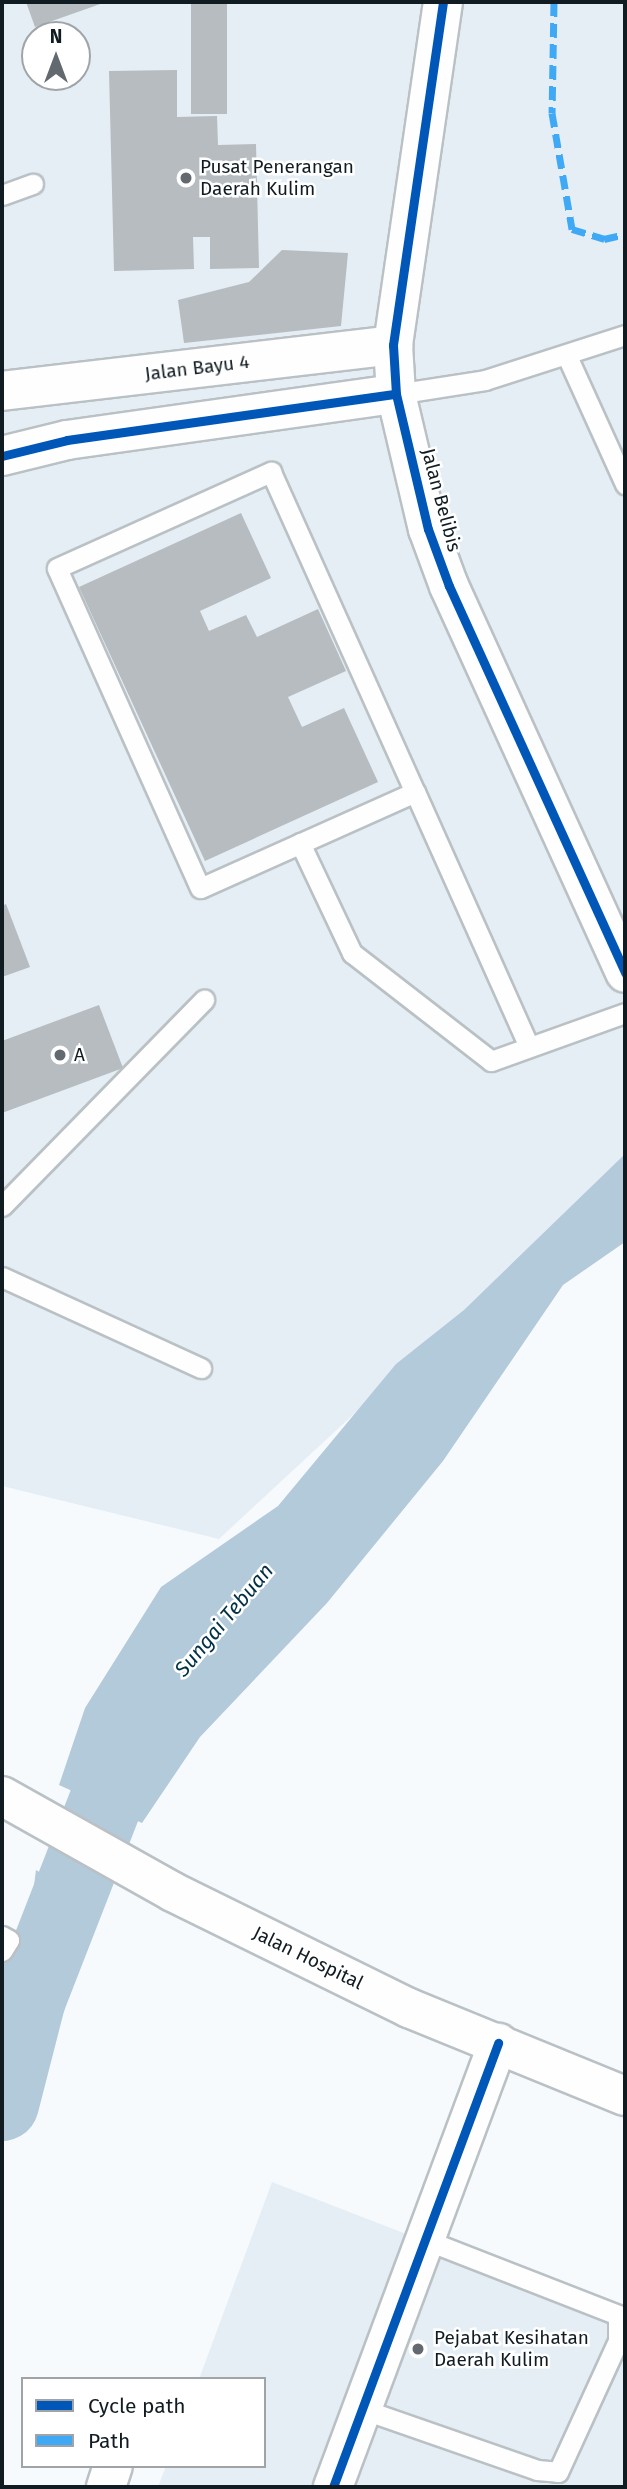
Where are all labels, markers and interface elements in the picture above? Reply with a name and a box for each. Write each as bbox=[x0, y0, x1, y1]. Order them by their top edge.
north arrow bbox=[21, 21, 91, 91]
text: N bbox=[50, 25, 62, 48]
place label: Pusat Penerangan Daerah Kulim bbox=[200, 156, 354, 200]
marker: Pusat Penerangan Daerah Kulim bbox=[178, 170, 194, 186]
street label: Jalan Bayu 4 bbox=[143, 350, 251, 386]
street label: Jalan Belibis bbox=[416, 446, 466, 554]
place label: A bbox=[74, 1044, 85, 1066]
marker: A bbox=[52, 1047, 68, 1063]
water label: Sungai Tebuan bbox=[169, 1558, 279, 1682]
street label: Jalan Hospital bbox=[249, 1921, 367, 1995]
place label: Pejabat Kesihatan Daerah Kulim bbox=[434, 2327, 589, 2371]
marker: Pejabat Kesihatan Daerah Kulim bbox=[408, 2339, 428, 2359]
legend bbox=[21, 2377, 266, 2468]
text: Cycle path bbox=[88, 2393, 186, 2419]
text: Path bbox=[88, 2428, 130, 2454]

